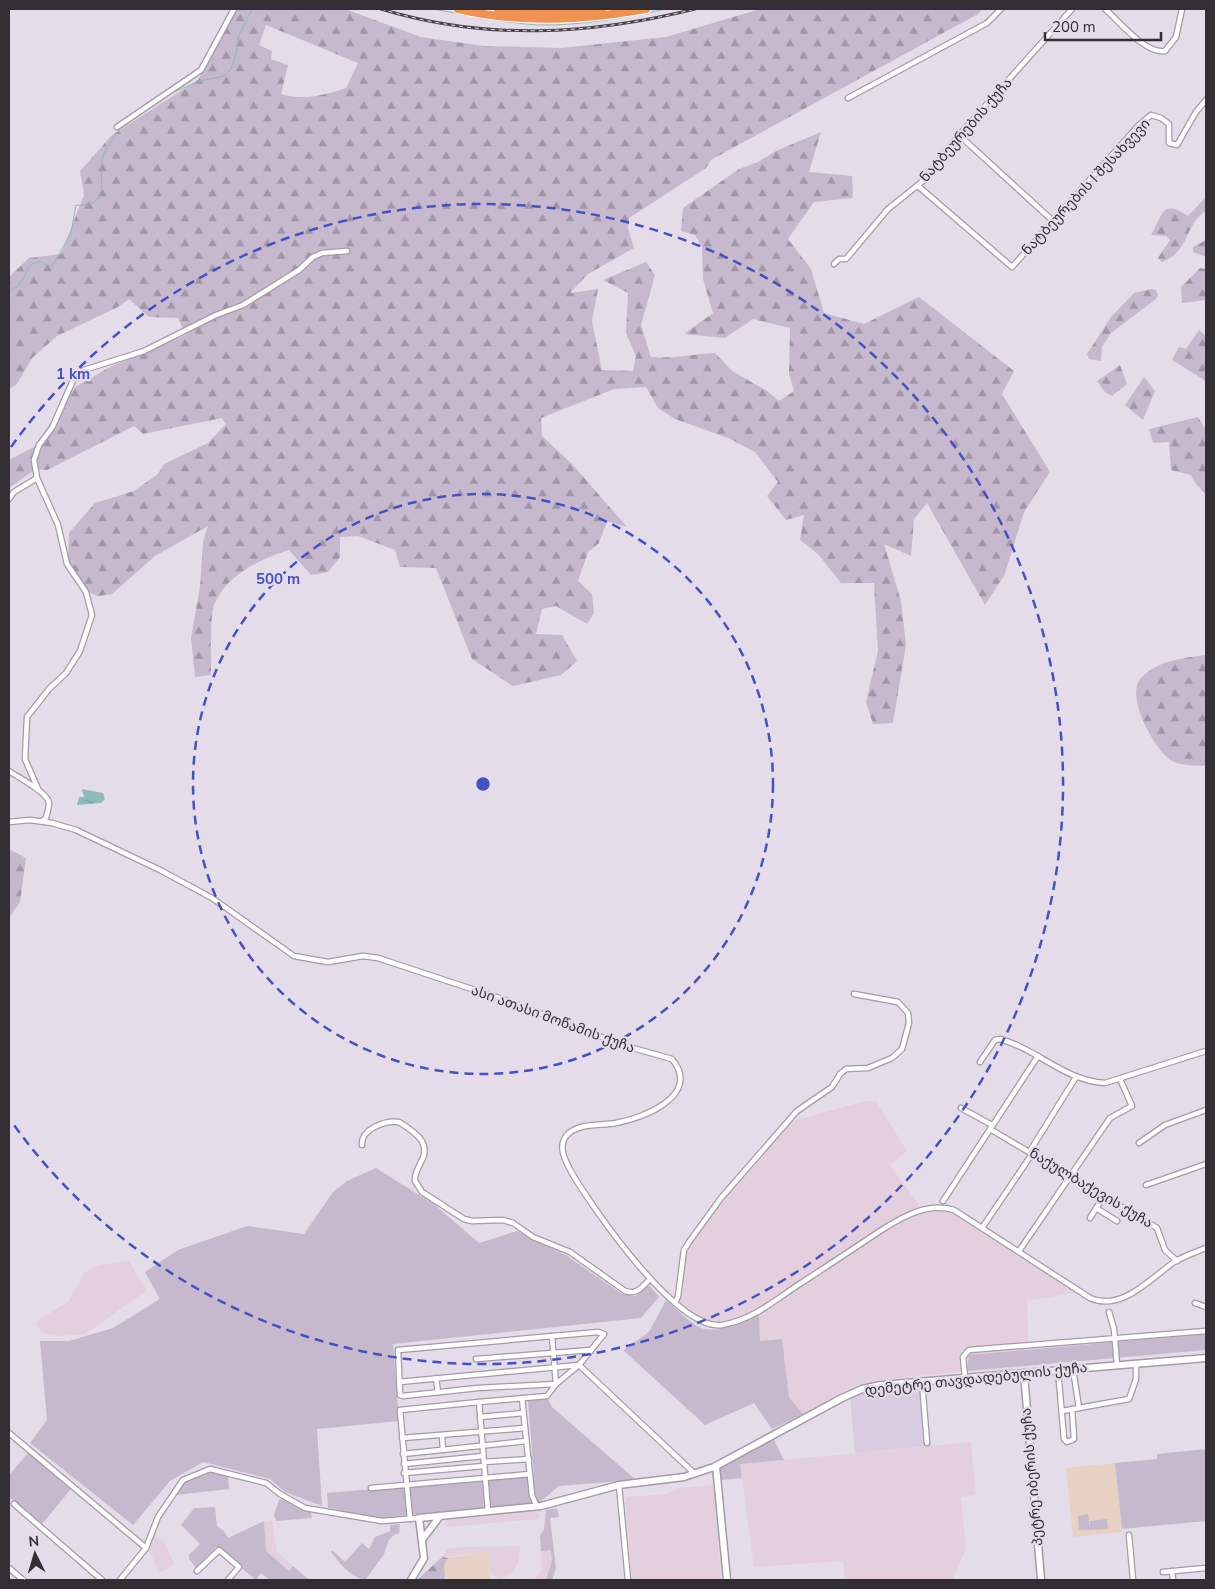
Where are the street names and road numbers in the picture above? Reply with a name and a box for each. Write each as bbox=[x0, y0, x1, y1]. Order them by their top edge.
street label: ნატბეურების ქუჩა bbox=[915, 74, 1017, 186]
street label: ნატბეურების I შესახვევი bbox=[1018, 115, 1154, 259]
street label: ასი ათასი მოწამის ქუჩა bbox=[469, 981, 637, 1057]
street label: ნაქულბაქევის ქუჩა bbox=[1026, 1144, 1156, 1232]
street label: დემეტრე თავდადებულის ქუჩა bbox=[864, 1358, 1088, 1400]
street label: პეტრე იბერის ქუჩა bbox=[1017, 1407, 1047, 1547]

